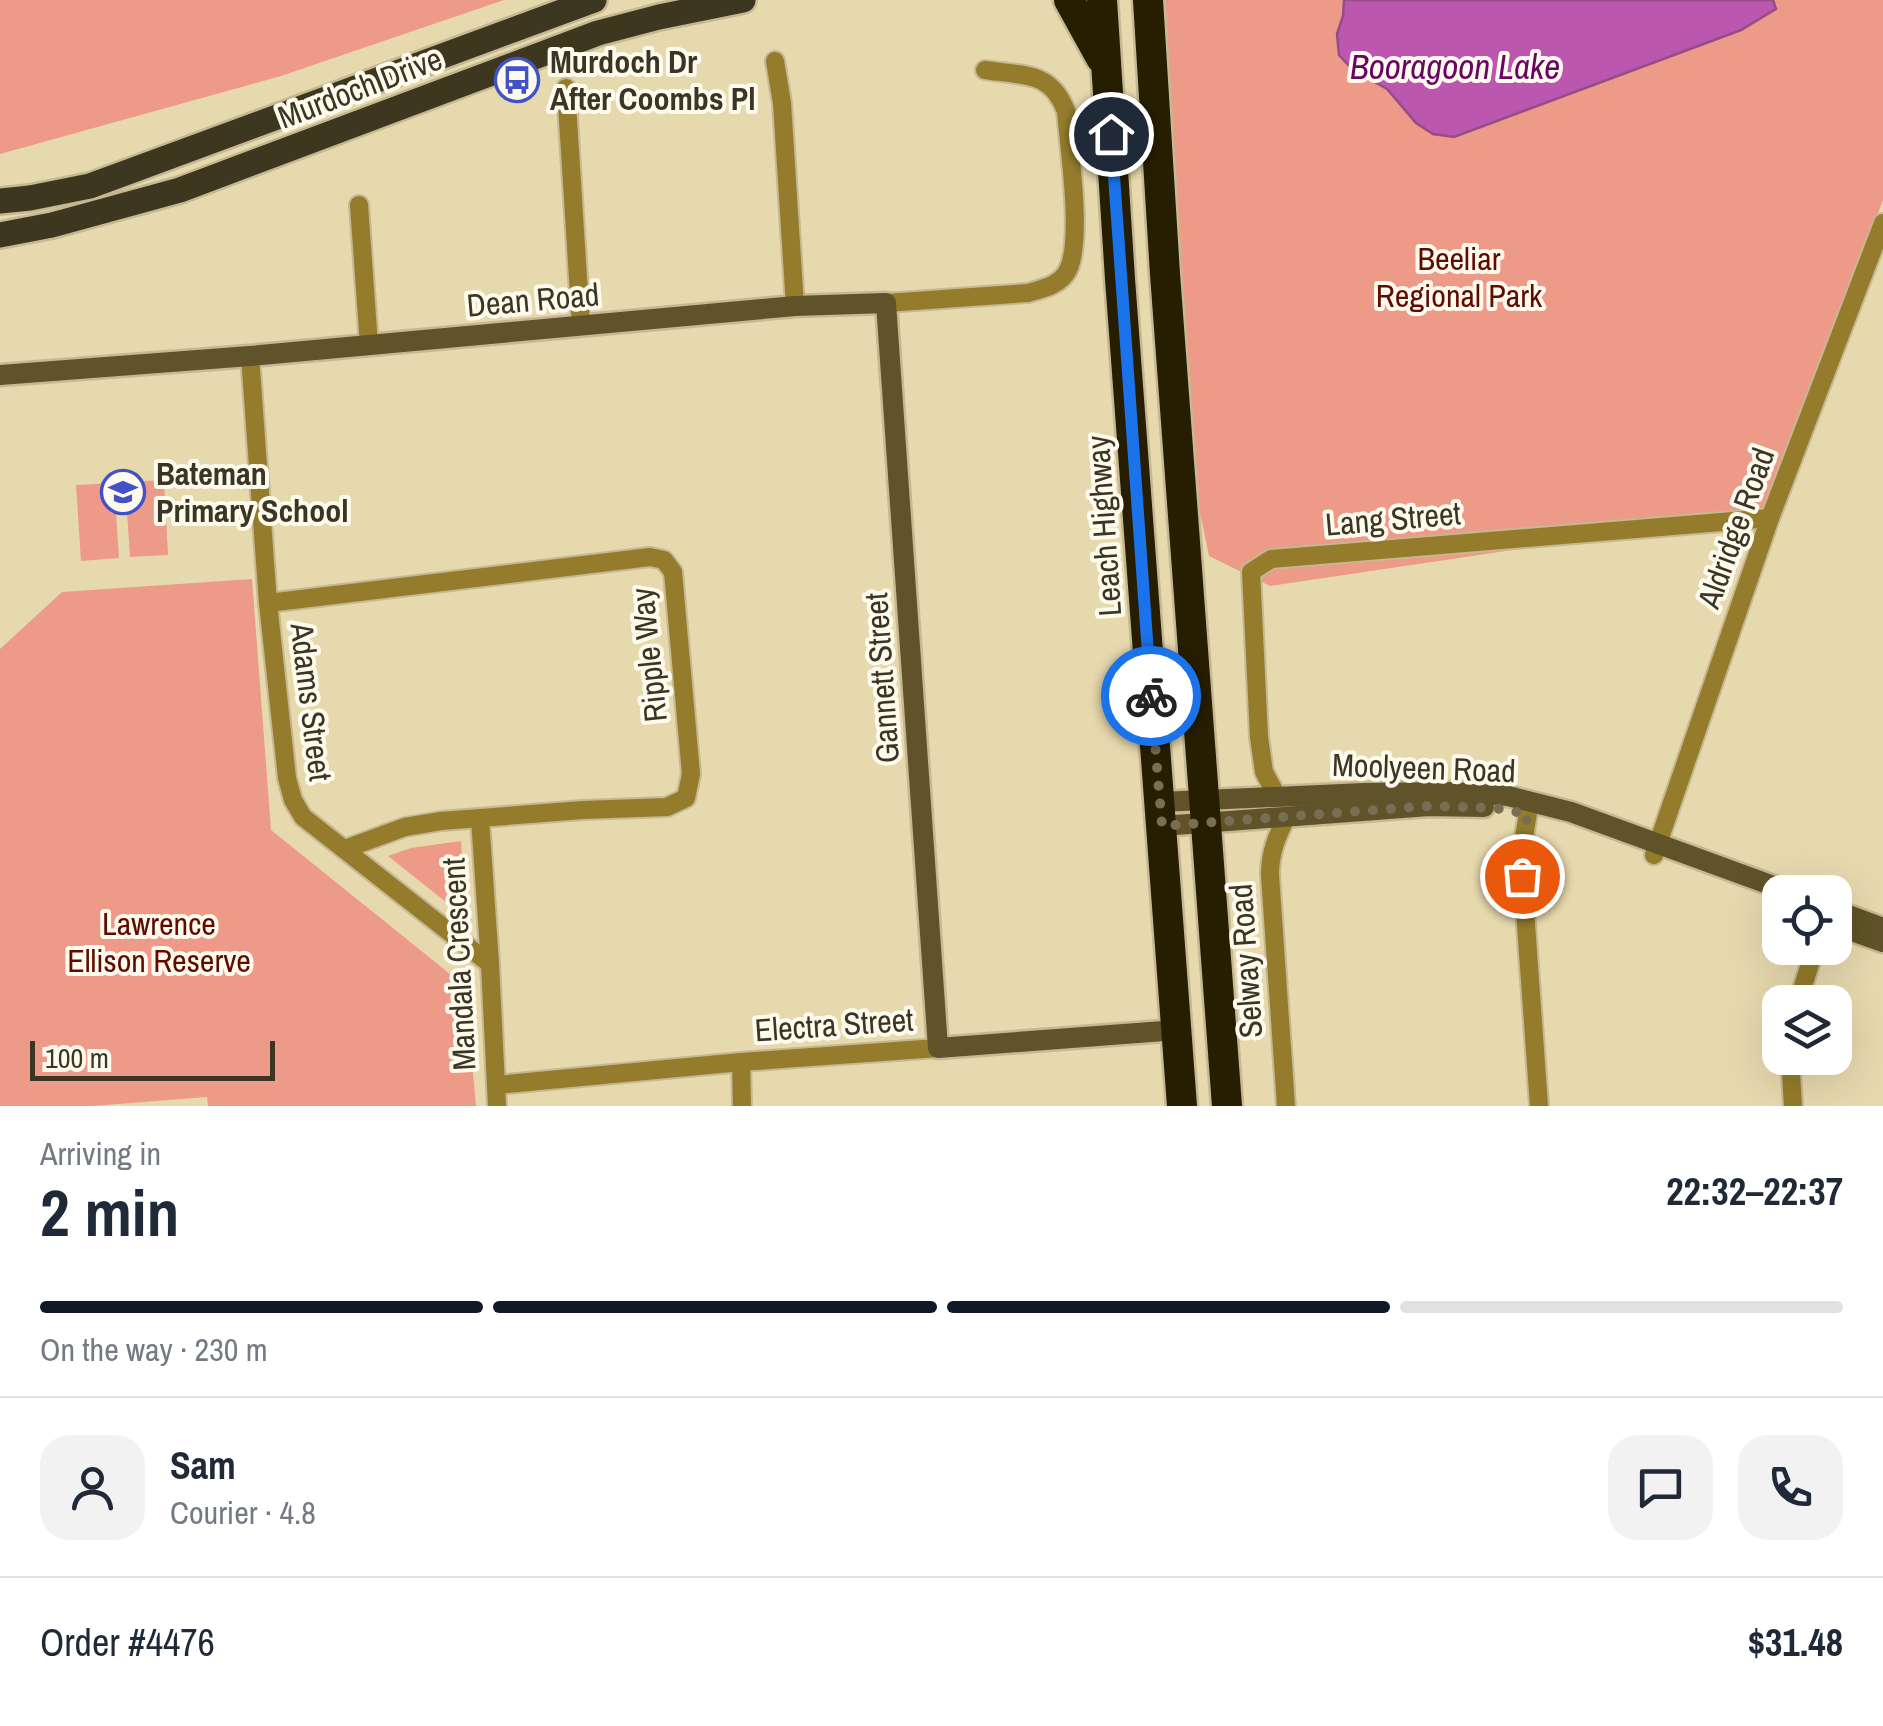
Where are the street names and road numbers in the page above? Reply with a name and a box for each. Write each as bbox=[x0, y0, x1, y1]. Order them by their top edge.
street label: Murdoch Drive bbox=[272, 37, 448, 138]
street label: Dean Road bbox=[465, 272, 601, 327]
street label: Leach Highway bbox=[1076, 434, 1131, 618]
street label: Aldridge Road bbox=[1686, 442, 1784, 615]
street label: Lang Street bbox=[1323, 491, 1462, 546]
street label: Ripple Way bbox=[620, 586, 677, 724]
street label: Gannett Street bbox=[854, 591, 909, 765]
street label: Adams Street bbox=[280, 619, 343, 783]
street label: Moolyeen Road bbox=[1331, 743, 1517, 792]
street label: Mandala Crescent bbox=[431, 857, 486, 1071]
street label: Selway Road bbox=[1219, 882, 1272, 1040]
street label: Electra Street bbox=[753, 998, 915, 1051]

